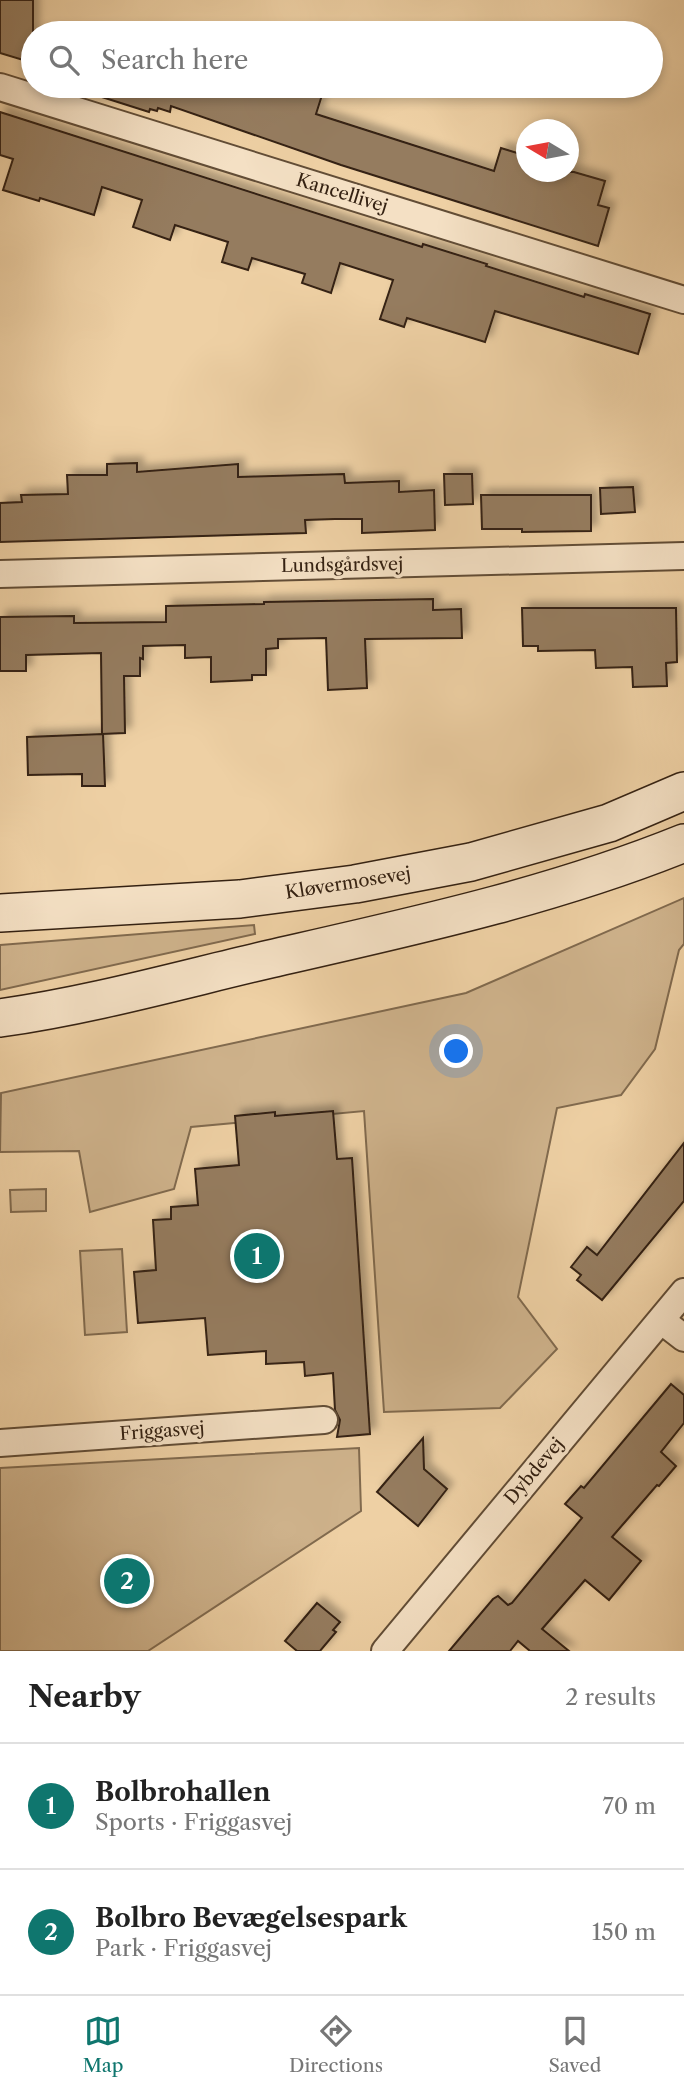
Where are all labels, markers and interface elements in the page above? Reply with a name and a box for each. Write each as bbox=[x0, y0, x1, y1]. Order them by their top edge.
search box bbox=[21, 21, 663, 98]
icon: search bbox=[45, 41, 83, 79]
text: Search here bbox=[101, 44, 248, 76]
north arrow bbox=[516, 119, 579, 182]
street label: Kancellivej bbox=[293, 169, 391, 217]
street label: Lundsgårdsvej bbox=[281, 553, 403, 577]
street label: Kløvermosevej bbox=[284, 862, 412, 904]
your location bbox=[439, 1034, 473, 1068]
pin: 1 bbox=[234, 1230, 280, 1282]
street label: Friggasvej bbox=[119, 1417, 205, 1445]
street label: Dybdevej bbox=[500, 1433, 568, 1509]
pin: 2 bbox=[104, 1555, 150, 1607]
text: Nearby bbox=[28, 1678, 141, 1715]
text: 2 results bbox=[565, 1683, 656, 1711]
text: Bolbrohallen bbox=[95, 1776, 270, 1808]
text: 1 bbox=[46, 1792, 56, 1820]
text: 70 m bbox=[603, 1792, 656, 1820]
text: Sports · Friggasvej bbox=[95, 1808, 292, 1836]
text: Bolbro Bevægelsespark bbox=[95, 1902, 407, 1934]
text: 2 bbox=[44, 1918, 58, 1946]
text: 150 m bbox=[592, 1918, 656, 1946]
text: Park · Friggasvej bbox=[95, 1934, 272, 1962]
tab: Map bbox=[83, 2012, 124, 2077]
tab: Directions bbox=[289, 2012, 383, 2077]
tab: Saved bbox=[548, 2012, 601, 2077]

